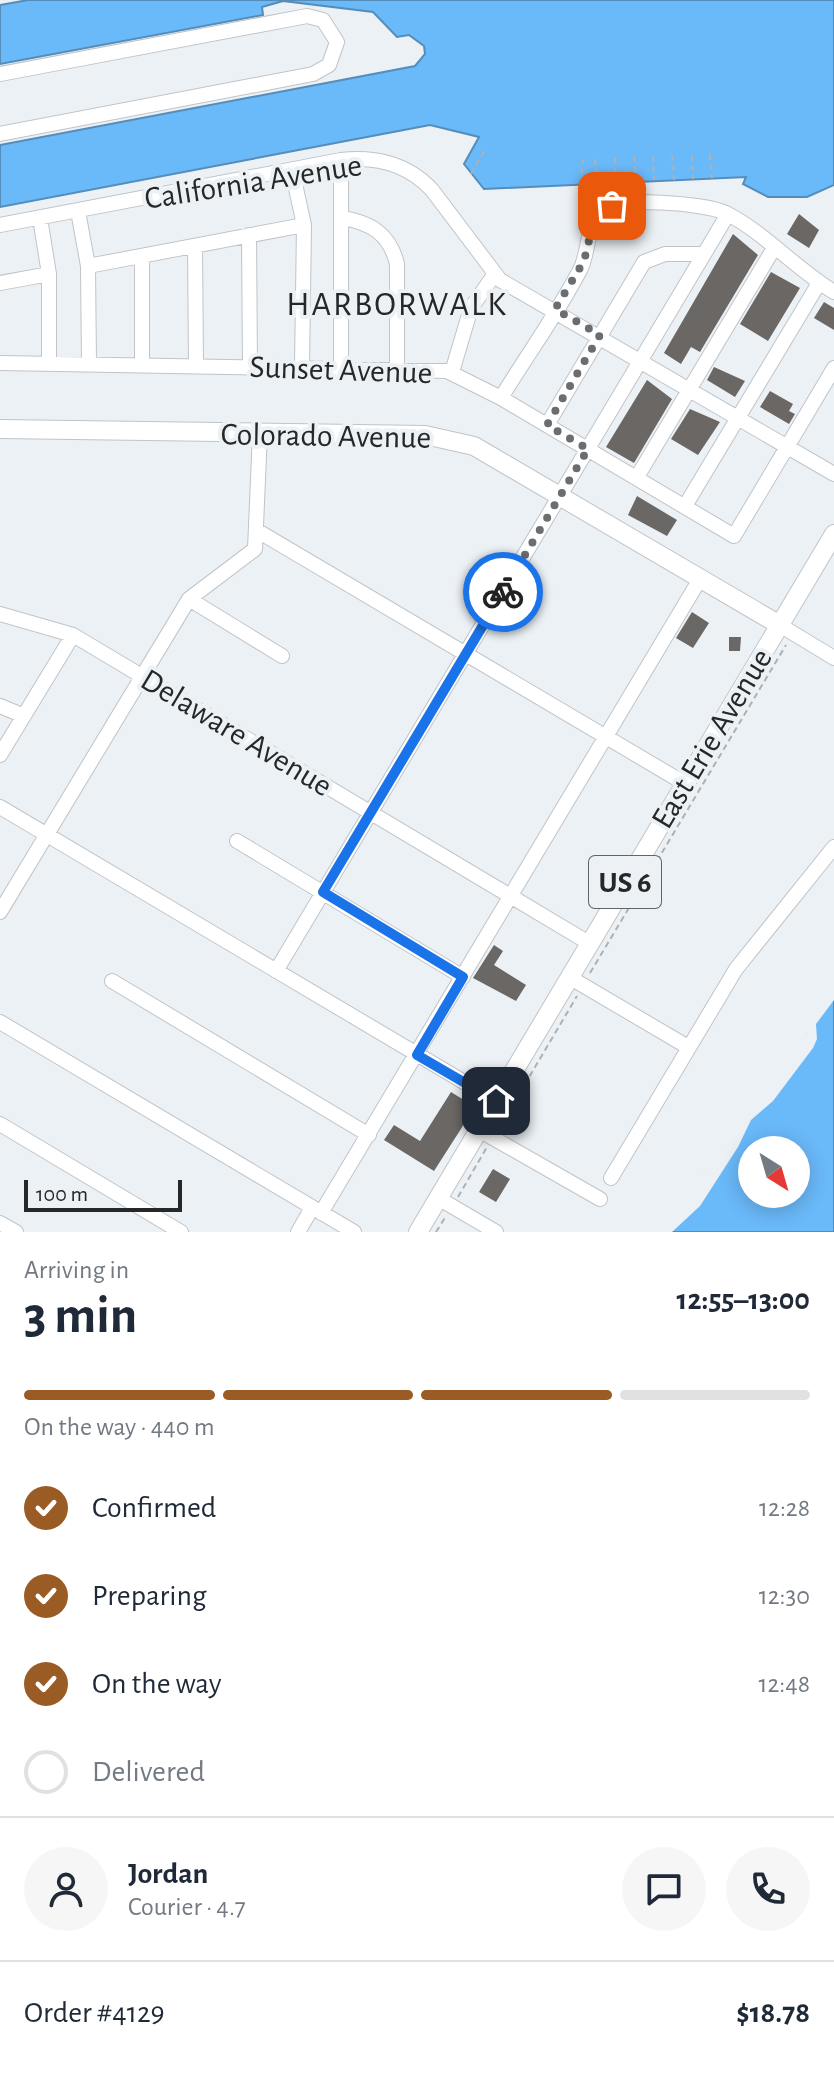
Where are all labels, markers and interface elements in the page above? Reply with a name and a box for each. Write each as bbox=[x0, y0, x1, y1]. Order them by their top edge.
street label: California Avenue bbox=[142, 149, 364, 215]
pin bbox=[578, 172, 646, 240]
icon: bag bbox=[590, 184, 634, 228]
district label: HARBORWALK bbox=[286, 288, 508, 322]
street label: Sunset Avenue bbox=[249, 351, 433, 389]
street label: Colorado Avenue bbox=[220, 418, 432, 454]
courier bbox=[463, 552, 543, 632]
icon: bike bbox=[481, 570, 525, 614]
street label: East Erie Avenue bbox=[646, 643, 778, 834]
street label: Delaware Avenue bbox=[135, 663, 338, 802]
road number: US 6 bbox=[589, 856, 661, 908]
pin bbox=[462, 1067, 530, 1135]
icon: home bbox=[474, 1079, 518, 1123]
north arrow bbox=[738, 1136, 810, 1208]
map controls bbox=[738, 1136, 810, 1208]
scale bar bbox=[24, 1176, 182, 1212]
text: 100 m bbox=[36, 1183, 88, 1205]
text: Arriving in bbox=[24, 1257, 129, 1283]
text: 12:55–13:00 bbox=[677, 1285, 810, 1315]
text: 3 min bbox=[24, 1290, 137, 1342]
text: On the way · 440 m bbox=[24, 1414, 215, 1440]
icon: check bbox=[24, 1486, 68, 1530]
text: Confirmed bbox=[92, 1493, 216, 1523]
text: 12:28 bbox=[759, 1495, 810, 1521]
icon: check bbox=[24, 1574, 68, 1618]
text: Preparing bbox=[92, 1581, 207, 1611]
text: 12:30 bbox=[759, 1583, 810, 1609]
icon: check bbox=[24, 1662, 68, 1706]
text: On the way bbox=[92, 1669, 221, 1699]
text: 12:48 bbox=[758, 1671, 810, 1697]
text: Delivered bbox=[92, 1757, 205, 1787]
button: person bbox=[24, 1847, 108, 1931]
button: chat bbox=[622, 1847, 706, 1931]
button: phone bbox=[726, 1847, 810, 1931]
text: Jordan bbox=[128, 1859, 208, 1889]
text: Courier · 4.7 bbox=[128, 1894, 246, 1920]
text: Order #4129 bbox=[24, 1998, 165, 2028]
text: $18.78 bbox=[736, 1998, 810, 2028]

